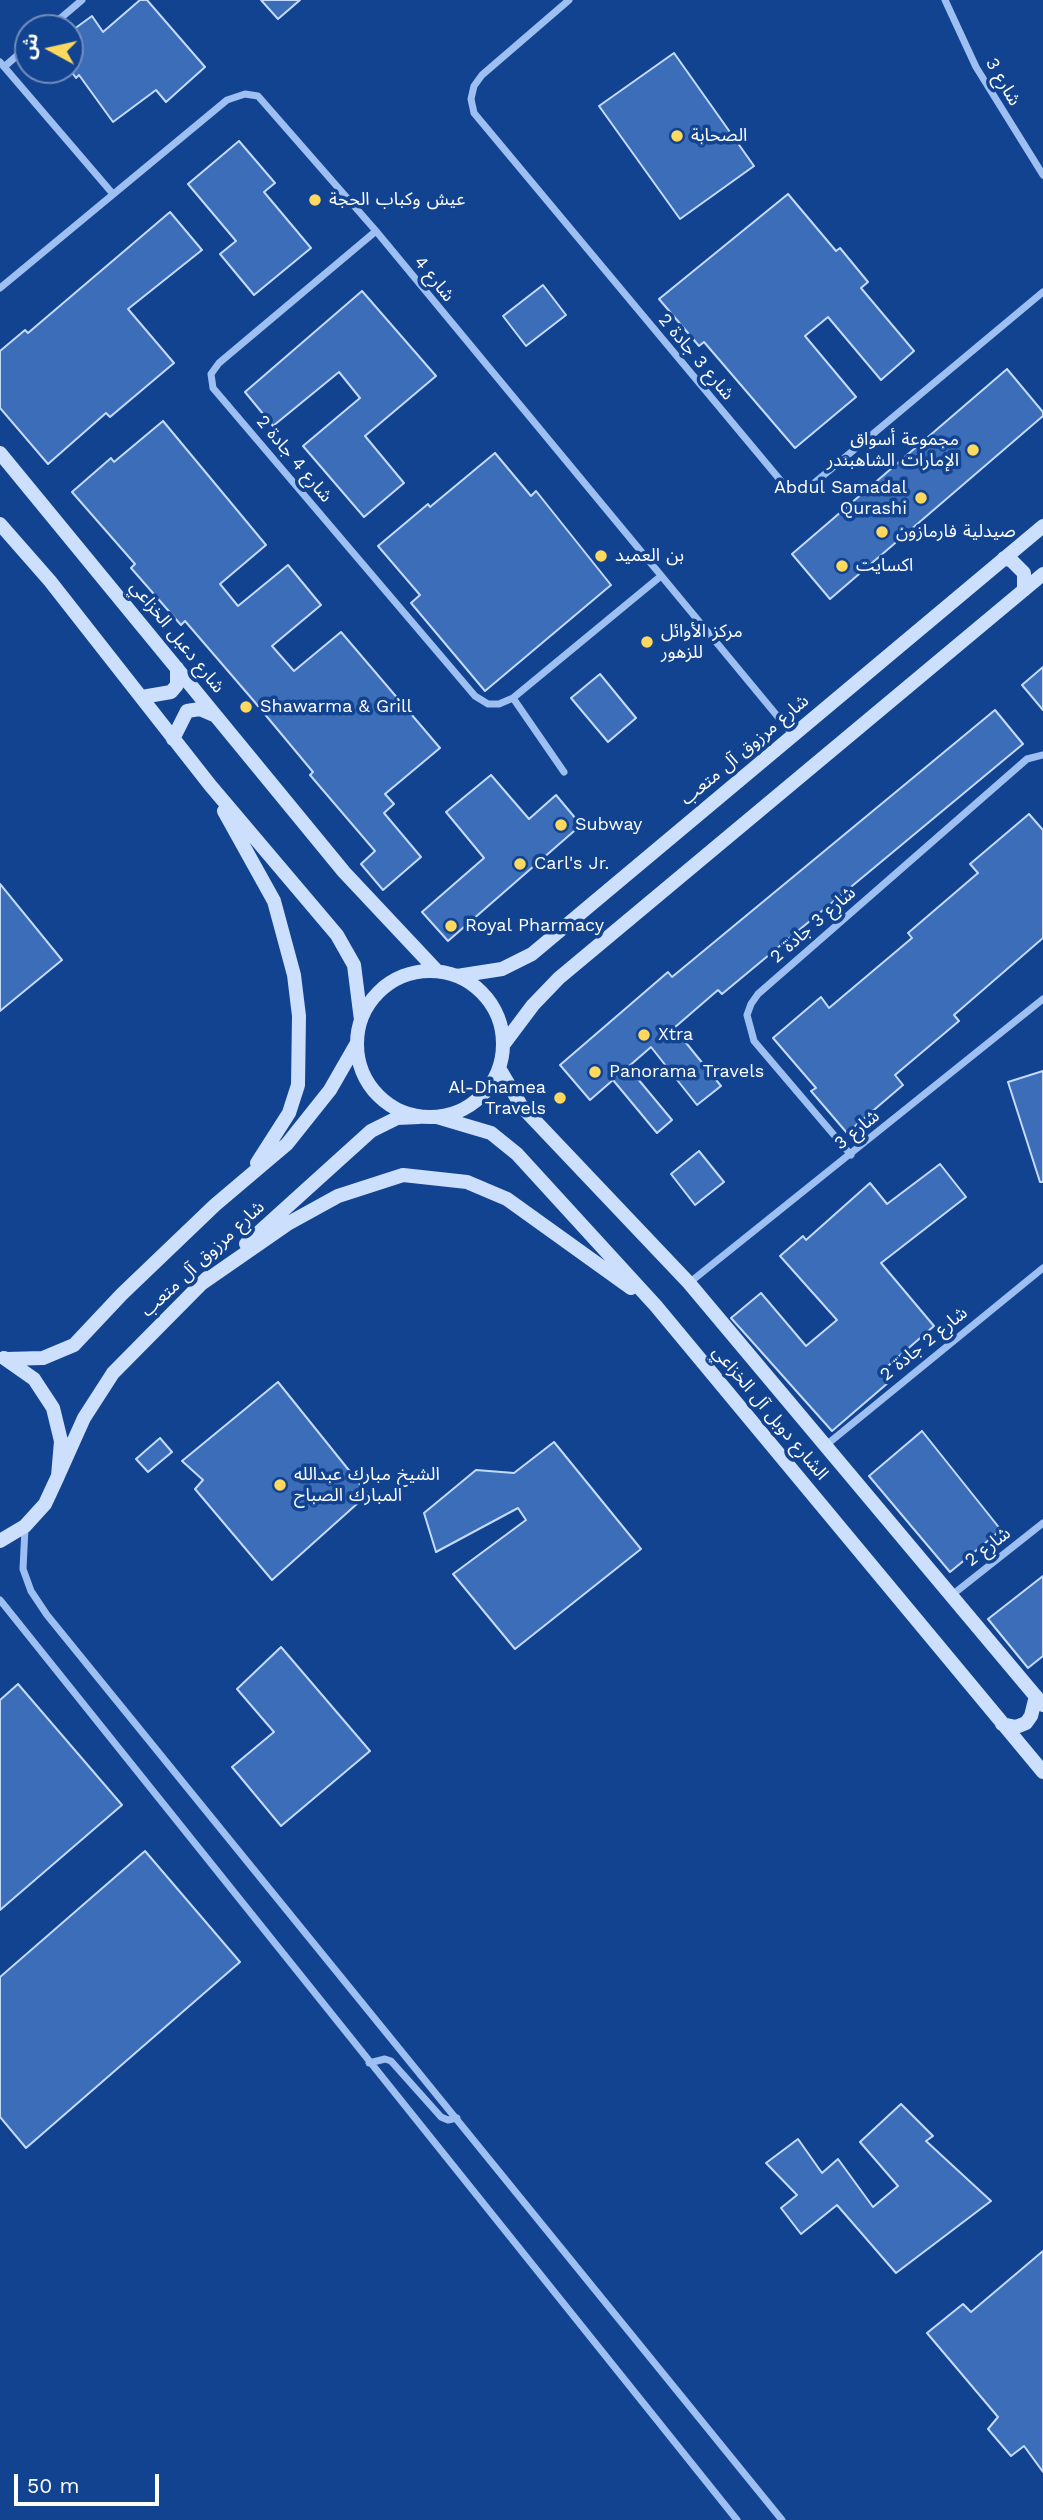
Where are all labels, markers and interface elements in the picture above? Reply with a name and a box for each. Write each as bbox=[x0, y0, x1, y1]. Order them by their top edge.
north arrow bbox=[14, 14, 84, 84]
text: ش bbox=[16, 32, 43, 61]
street label: شارع 3 bbox=[981, 54, 1025, 110]
place label: الصحابة bbox=[691, 125, 747, 147]
marker: الصحابة bbox=[669, 128, 685, 144]
place label: عيش وكباب الحجة bbox=[329, 189, 465, 211]
marker: عيش وكباب الحجة bbox=[307, 192, 323, 208]
street label: شارع 4 bbox=[409, 252, 459, 306]
street label: شارع 3 جادة 2 bbox=[654, 309, 738, 405]
street label: شارع 4 جادة 2 bbox=[251, 411, 337, 507]
place label: مجموعة أسواق الإمارات الشاهبندر bbox=[827, 429, 959, 472]
marker: مجموعة أسواق الإمارات الشاهبندر bbox=[965, 442, 981, 458]
place label: Abdul Samadal Qurashi bbox=[774, 477, 907, 520]
marker: Abdul Samadal Qurashi bbox=[913, 490, 929, 506]
place label: صيدلية فارمازون bbox=[896, 521, 1016, 543]
marker: صيدلية فارمازون bbox=[874, 524, 890, 540]
place label: بن العميد bbox=[615, 545, 684, 567]
marker: بن العميد bbox=[593, 548, 609, 564]
place label: اكسايت bbox=[856, 555, 913, 577]
marker: اكسايت bbox=[834, 558, 850, 574]
street label: شارع دعبل الخزاعي bbox=[125, 577, 229, 697]
place label: مركز الأوائل للزهور bbox=[661, 621, 743, 664]
marker: مركز الأوائل للزهور bbox=[639, 634, 655, 650]
street label: شارع مرزوق آل متعب bbox=[677, 690, 813, 810]
place label: Shawarma & Grill bbox=[260, 696, 412, 718]
marker: Shawarma & Grill bbox=[238, 699, 254, 715]
place label: Subway bbox=[575, 814, 642, 836]
marker: Subway bbox=[553, 817, 569, 833]
place label: Carl's Jr. bbox=[534, 853, 609, 875]
marker: Carl's Jr. bbox=[512, 856, 528, 872]
street label: شارع 3 جادة 2 bbox=[766, 882, 860, 968]
place label: Royal Pharmacy bbox=[465, 915, 604, 937]
marker: Royal Pharmacy bbox=[443, 918, 459, 934]
place label: Xtra bbox=[658, 1024, 693, 1046]
marker: Xtra bbox=[636, 1027, 652, 1043]
place label: Panorama Travels bbox=[609, 1061, 764, 1083]
marker: Panorama Travels bbox=[587, 1064, 603, 1080]
place label: Al-Dhamea Travels bbox=[448, 1077, 546, 1120]
marker: Al-Dhamea Travels bbox=[552, 1090, 568, 1106]
street label: شارع 3 bbox=[830, 1105, 884, 1155]
street label: شارع مرزوق آل متعب bbox=[137, 1196, 269, 1322]
street label: شارع 2 جادة 2 bbox=[876, 1302, 972, 1386]
street label: الشارع دوبل آل الخزاعي bbox=[708, 1341, 832, 1485]
place label: الشيخ مبارك عبدالله المبارك الصباح bbox=[294, 1464, 440, 1506]
marker: الشيخ مبارك عبدالله المبارك الصباح bbox=[272, 1477, 288, 1493]
street label: شارع 2 bbox=[961, 1523, 1015, 1571]
scale bar bbox=[18, 2460, 163, 2504]
text: 50 m bbox=[27, 2473, 79, 2498]

